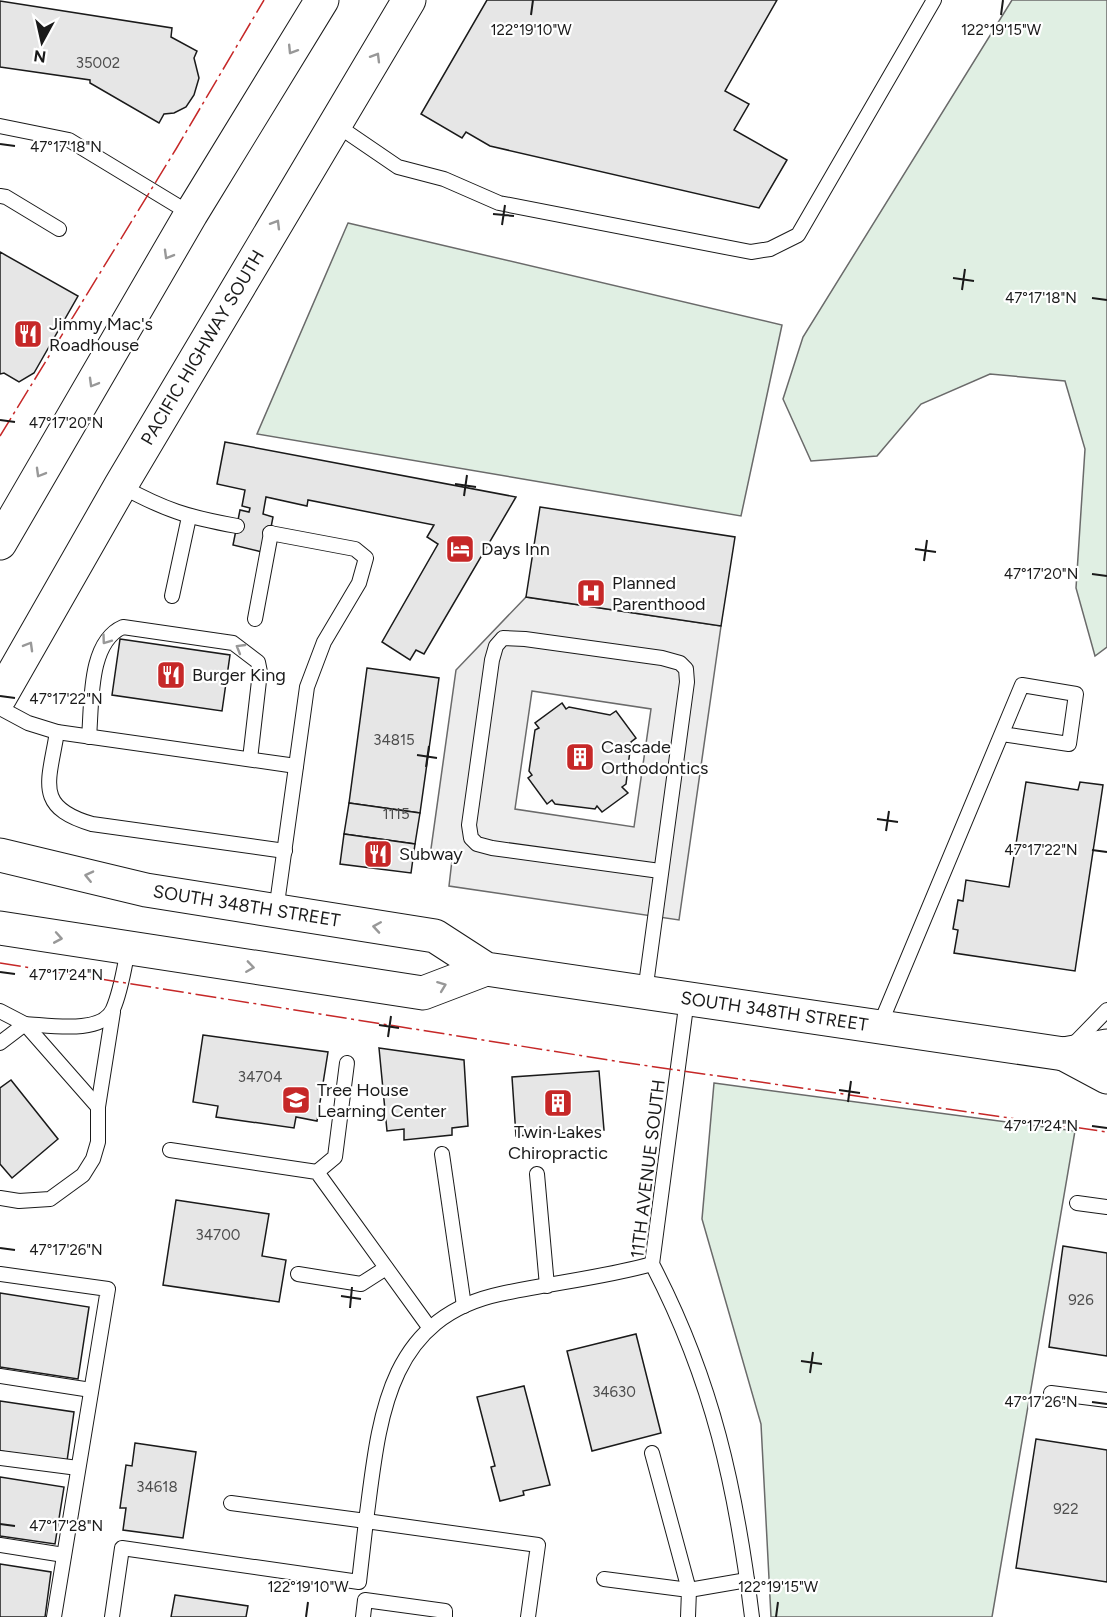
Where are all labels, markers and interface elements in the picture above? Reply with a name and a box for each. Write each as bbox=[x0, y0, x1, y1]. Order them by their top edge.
north arrow bbox=[12, 12, 72, 72]
text: 122°19'10"W bbox=[490, 21, 572, 39]
text: 122°19'15"W bbox=[961, 21, 1042, 39]
one-way arrow bbox=[287, 44, 299, 54]
text: N bbox=[33, 46, 47, 67]
one-way arrow bbox=[369, 53, 380, 63]
house number: 35002 bbox=[76, 54, 120, 72]
text: 47°17'18"N bbox=[30, 138, 102, 156]
one-way arrow bbox=[268, 220, 280, 230]
street label: PACIFIC HIGHWAY SOUTH bbox=[136, 246, 269, 449]
one-way arrow bbox=[163, 249, 175, 259]
text: 47°17'18"N bbox=[1005, 289, 1077, 307]
place label: Jimmy Mac's Roadhouse bbox=[49, 313, 153, 356]
restaurant icon: Jimmy Mac's Roadhouse bbox=[12, 318, 44, 350]
one-way arrow bbox=[89, 377, 101, 387]
text: 47°17'20"N bbox=[29, 414, 103, 432]
one-way arrow bbox=[36, 467, 48, 477]
hotel icon: Days Inn bbox=[444, 533, 476, 565]
place label: Days Inn bbox=[481, 538, 550, 560]
text: 47°17'20"N bbox=[1004, 565, 1078, 583]
place label: Planned Parenthood bbox=[612, 572, 706, 615]
hospital icon: Planned Parenthood bbox=[575, 577, 607, 609]
one-way arrow bbox=[103, 634, 114, 645]
one-way arrow bbox=[22, 642, 33, 652]
one-way arrow bbox=[236, 644, 246, 655]
restaurant icon: Burger King bbox=[155, 659, 187, 691]
place label: Burger King bbox=[192, 664, 286, 686]
text: 47°17'22"N bbox=[29, 690, 103, 708]
house number: 34815 bbox=[373, 731, 415, 749]
place label: Cascade Orthodontics bbox=[601, 736, 708, 779]
building icon: Cascade Orthodontics bbox=[564, 741, 596, 773]
house number: 1115 bbox=[382, 805, 410, 823]
restaurant icon: Subway bbox=[362, 838, 394, 870]
text: 47°17'22"N bbox=[1004, 841, 1078, 859]
place label: Subway bbox=[399, 843, 463, 865]
one-way arrow bbox=[84, 871, 94, 884]
street label: SOUTH 348TH STREET bbox=[152, 880, 342, 932]
one-way arrow bbox=[372, 921, 382, 934]
one-way arrow bbox=[53, 931, 62, 943]
one-way arrow bbox=[246, 961, 255, 973]
text: 47°17'24"N bbox=[29, 966, 103, 984]
one-way arrow bbox=[436, 980, 447, 993]
street label: SOUTH 348TH STREET bbox=[679, 987, 870, 1036]
house number: 34704 bbox=[238, 1068, 282, 1086]
street label: 11TH AVENUE SOUTH bbox=[626, 1078, 670, 1260]
place label: Tree House Learning Center bbox=[317, 1079, 446, 1122]
school or university icon: Tree House Learning Center bbox=[280, 1084, 312, 1116]
building icon: Twin Lakes Chiropractic bbox=[542, 1087, 574, 1119]
text: 47°17'24"N bbox=[1004, 1117, 1078, 1135]
place label: Twin Lakes Chiropractic bbox=[508, 1121, 608, 1164]
house number: 34700 bbox=[196, 1226, 240, 1244]
text: 47°17'26"N bbox=[29, 1241, 103, 1259]
house number: 926 bbox=[1068, 1291, 1094, 1309]
house number: 34630 bbox=[592, 1383, 636, 1401]
text: 47°17'26"N bbox=[1004, 1393, 1078, 1411]
house number: 34618 bbox=[136, 1478, 178, 1496]
house number: 922 bbox=[1053, 1500, 1079, 1518]
text: 47°17'28"N bbox=[29, 1517, 103, 1535]
text: 122°19'10"W bbox=[267, 1578, 349, 1596]
text: 122°19'15"W bbox=[738, 1578, 819, 1596]

